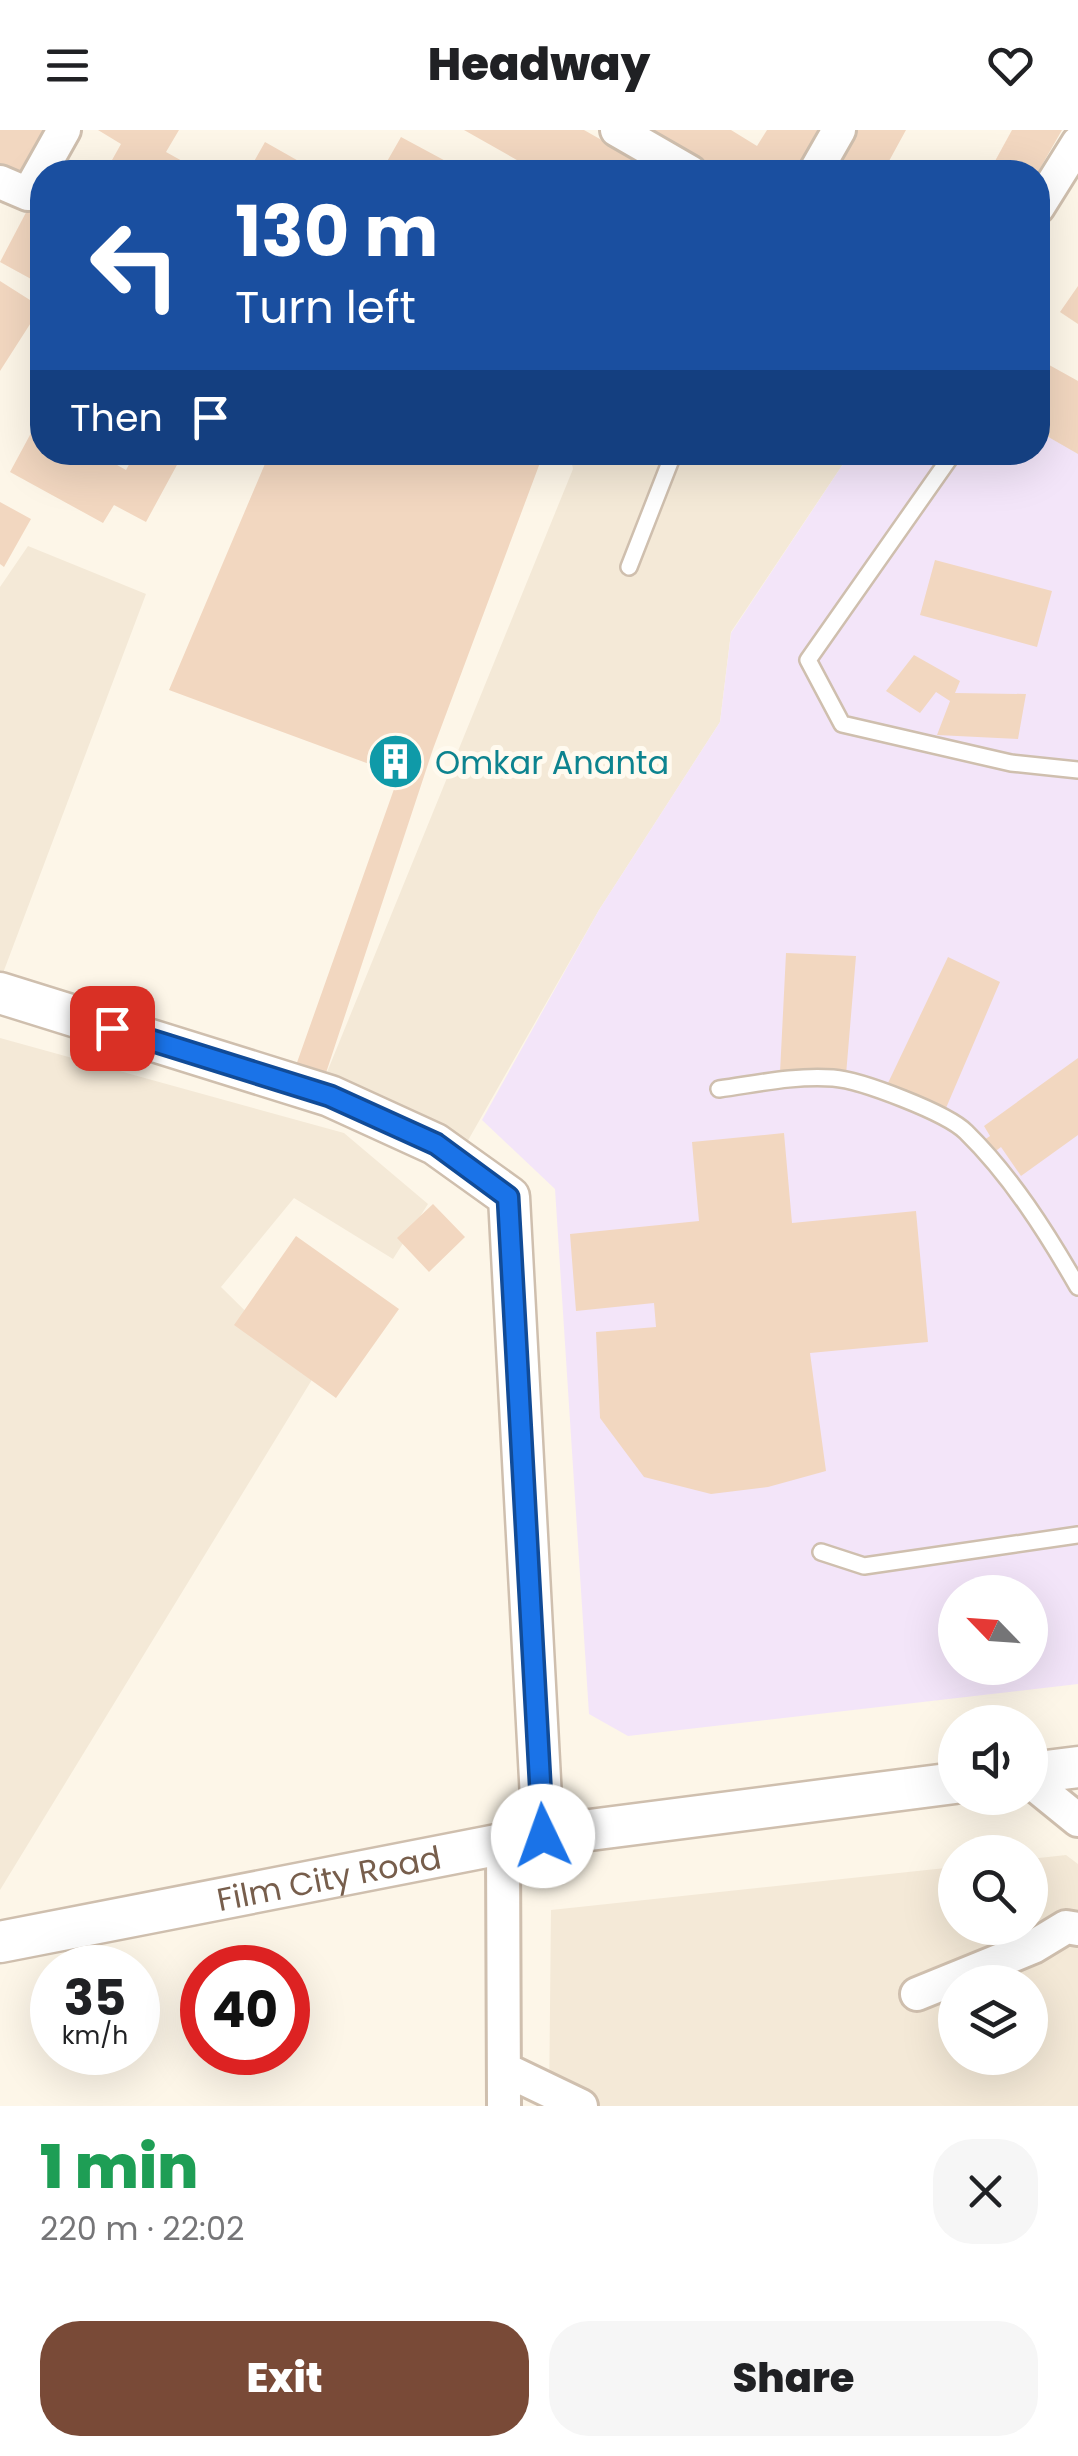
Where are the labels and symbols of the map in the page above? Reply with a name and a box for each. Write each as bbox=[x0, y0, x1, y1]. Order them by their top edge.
building icon: Omkar Ananta bbox=[366, 732, 426, 792]
place label: Omkar Ananta bbox=[435, 740, 669, 785]
pin bbox=[70, 986, 155, 1071]
north arrow bbox=[938, 1575, 1048, 1685]
position arrow bbox=[491, 1784, 595, 1888]
street label: Film City Road bbox=[213, 1834, 445, 1922]
speed limit sign: 40 bbox=[180, 1945, 310, 2075]

